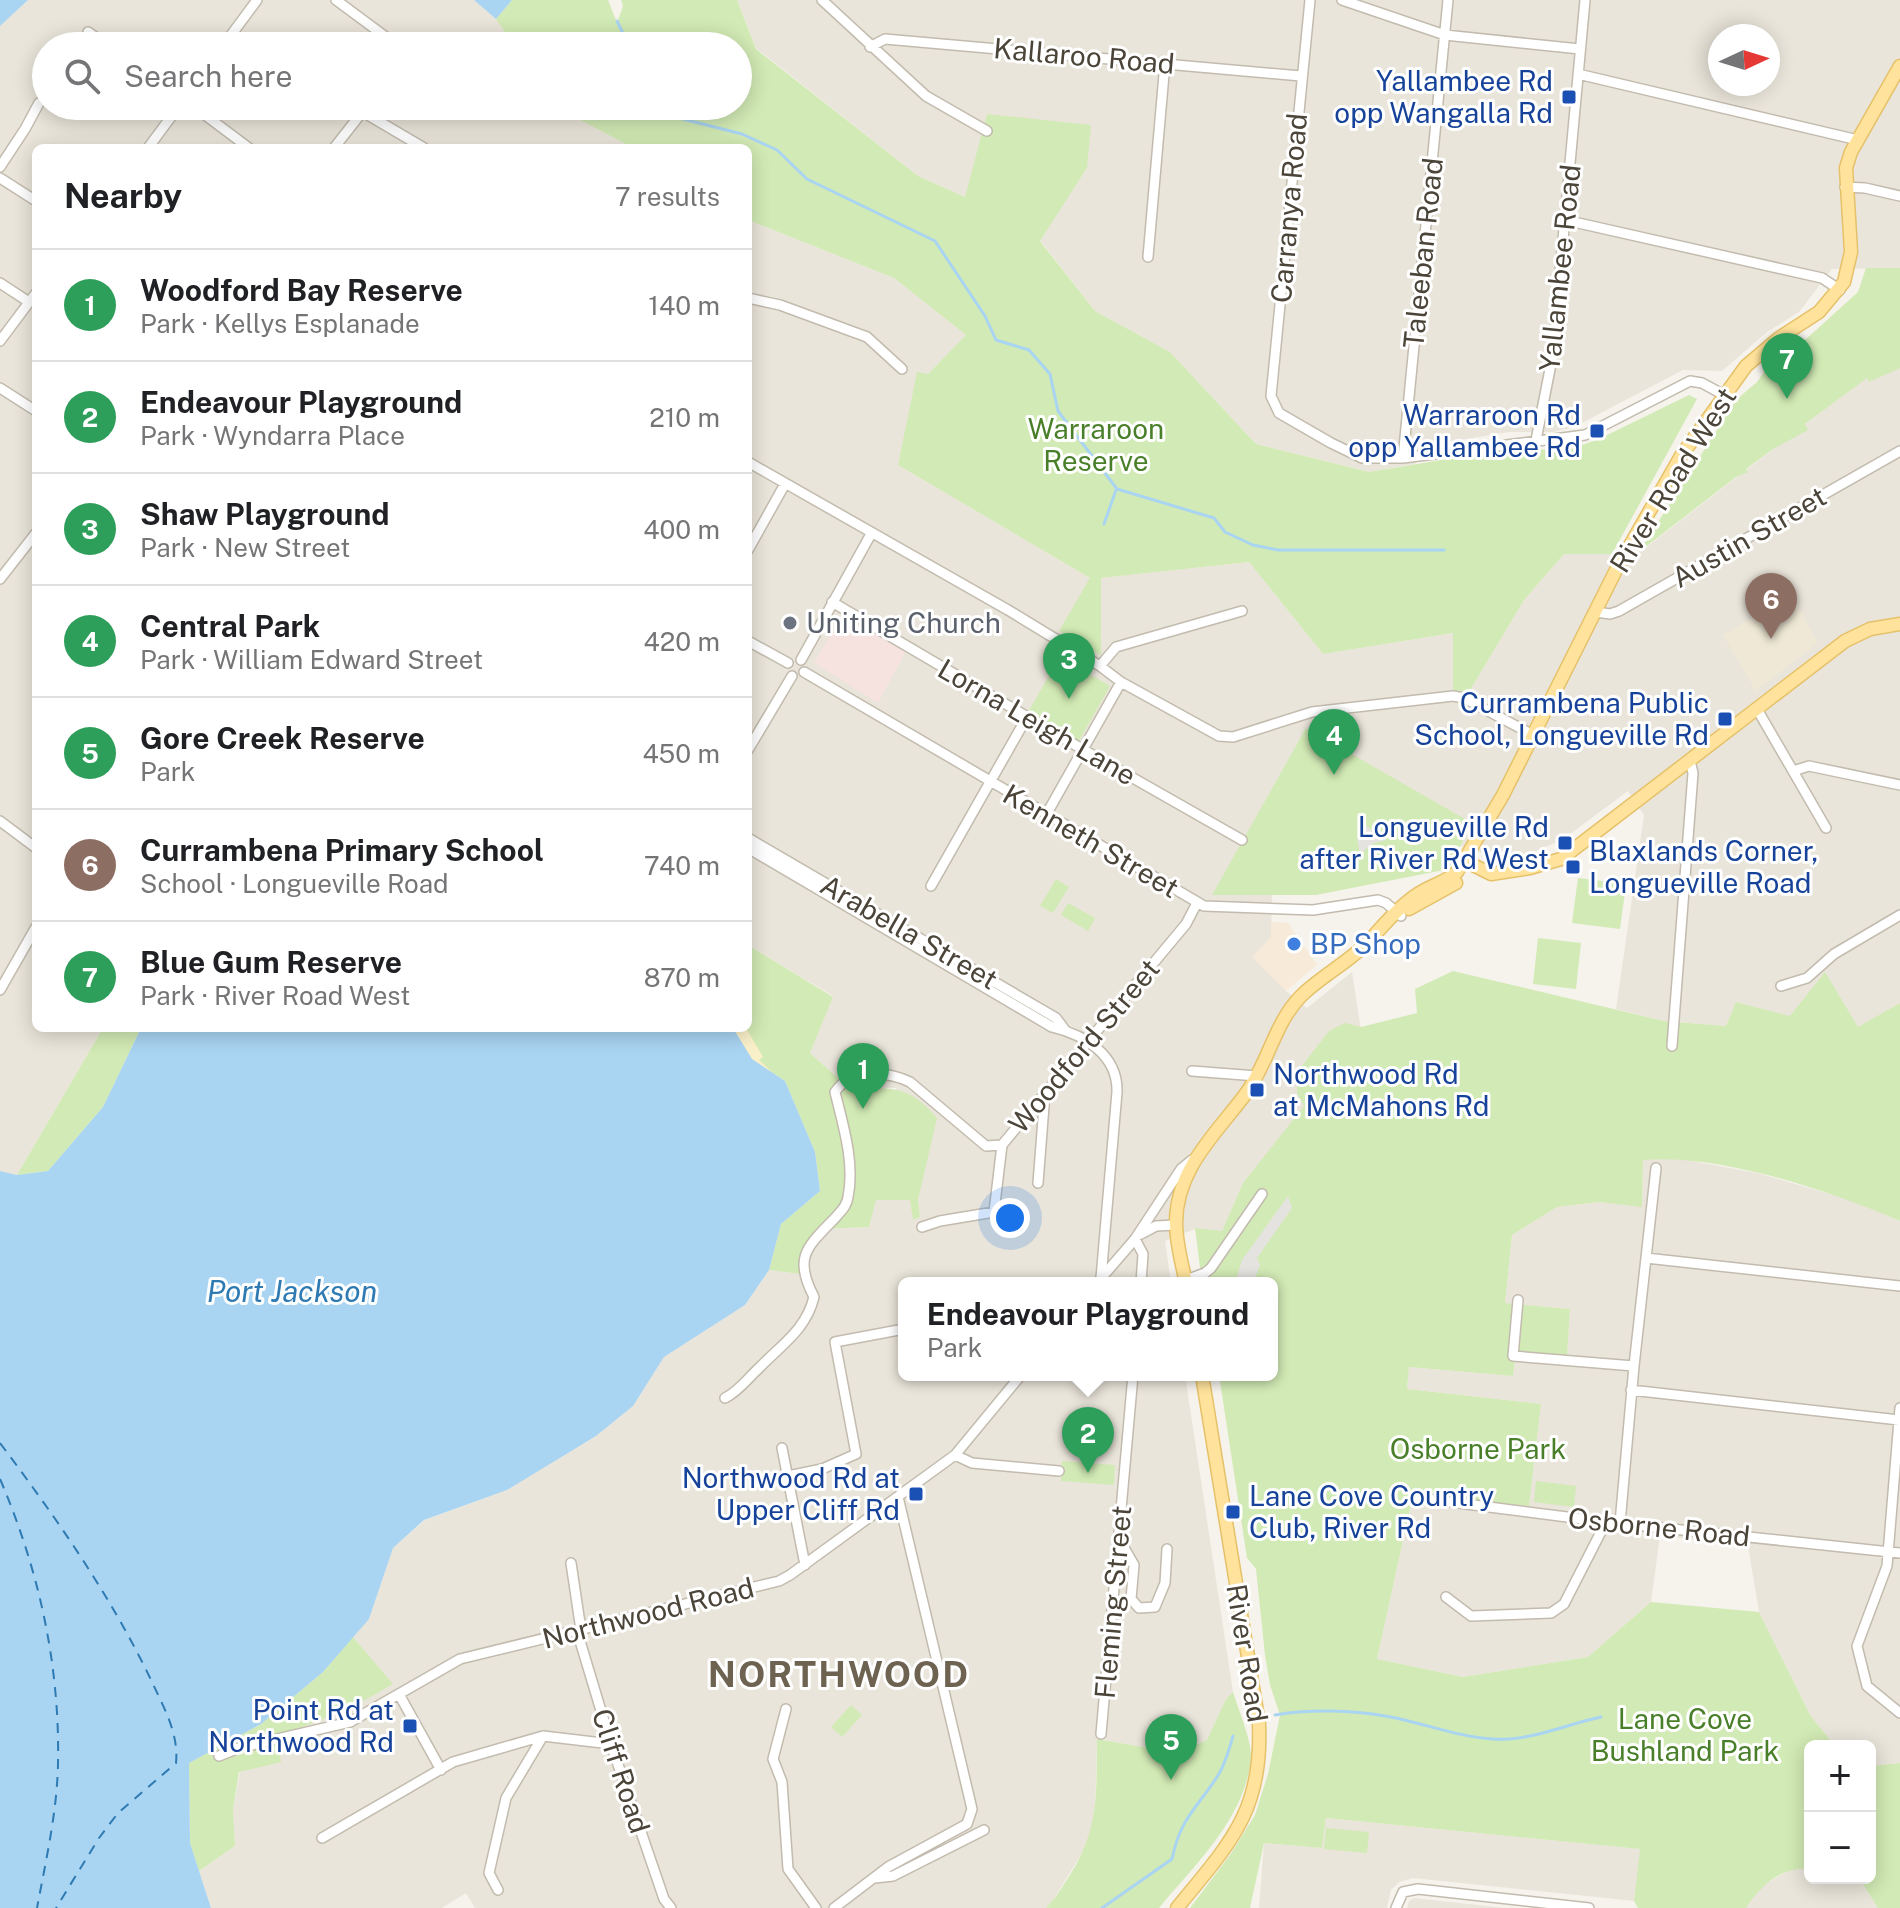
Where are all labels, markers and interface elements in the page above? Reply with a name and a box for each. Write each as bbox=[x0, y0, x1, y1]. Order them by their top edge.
north arrow bbox=[1708, 24, 1780, 96]
street label: Kallaroo Road bbox=[992, 31, 1176, 80]
search box bbox=[32, 32, 752, 120]
icon: search bbox=[60, 54, 104, 98]
text: Search here bbox=[124, 58, 292, 94]
place label: Yallambee Rd opp Wangalla Rd bbox=[1334, 64, 1553, 129]
marker: Yallambee Rd opp Wangalla Rd bbox=[1560, 88, 1578, 106]
street label: Carranya Road bbox=[1264, 112, 1313, 304]
street label: Taleeban Road bbox=[1396, 156, 1449, 350]
street label: Yallambee Road bbox=[1532, 163, 1587, 373]
text: Nearby bbox=[64, 176, 182, 216]
text: 7 results bbox=[615, 181, 720, 212]
text: Woodford Bay Reserve bbox=[140, 272, 463, 308]
text: 1 bbox=[84, 290, 96, 321]
text: 140 m bbox=[648, 290, 720, 321]
text: Park · Kellys Esplanade bbox=[140, 308, 420, 339]
pin: 7 bbox=[1761, 333, 1813, 399]
street label: River Road West bbox=[1603, 381, 1743, 578]
text: Endeavour Playground bbox=[140, 384, 462, 420]
place label: Warraroon Rd opp Yallambee Rd bbox=[1348, 398, 1581, 463]
text: 2 bbox=[82, 402, 98, 433]
text: 210 m bbox=[649, 402, 720, 433]
park label: Warraroon Reserve bbox=[1028, 412, 1164, 477]
text: Park · Wyndarra Place bbox=[140, 420, 405, 451]
marker: Warraroon Rd opp Yallambee Rd bbox=[1588, 422, 1606, 440]
street label: Austin Street bbox=[1666, 479, 1832, 594]
text: Shaw Playground bbox=[140, 496, 390, 532]
text: 3 bbox=[81, 514, 99, 545]
text: 400 m bbox=[643, 514, 720, 545]
text: Park · New Street bbox=[140, 532, 350, 563]
pin: 6 bbox=[1745, 573, 1797, 639]
place label: Uniting Church bbox=[806, 606, 1001, 639]
text: Central Park bbox=[140, 608, 320, 644]
marker: Uniting Church bbox=[781, 614, 799, 632]
text: 4 bbox=[81, 626, 99, 657]
text: 420 m bbox=[643, 626, 720, 657]
pin: 3 bbox=[1043, 633, 1095, 699]
text: Park · William Edward Street bbox=[140, 644, 483, 675]
street label: Lorna Leigh Lane bbox=[933, 652, 1142, 792]
place label: Currambena Public School, Longueville Rd bbox=[1414, 686, 1709, 751]
pin: 4 bbox=[1308, 709, 1360, 775]
marker: Currambena Public School, Longueville Rd bbox=[1716, 710, 1734, 728]
text: Gore Creek Reserve bbox=[140, 720, 425, 756]
text: 5 bbox=[81, 738, 99, 769]
text: 450 m bbox=[643, 738, 720, 769]
text: Park bbox=[140, 756, 195, 787]
street label: Kenneth Street bbox=[998, 777, 1185, 904]
place label: Longueville Rd after River Rd West bbox=[1299, 810, 1549, 875]
text: Currambena Primary School bbox=[140, 832, 544, 868]
marker: Longueville Rd after River Rd West bbox=[1556, 834, 1574, 852]
place label: Blaxlands Corner, Longueville Road bbox=[1589, 834, 1818, 899]
text: 6 bbox=[81, 850, 99, 881]
text: 740 m bbox=[644, 850, 720, 881]
marker: Blaxlands Corner, Longueville Road bbox=[1564, 858, 1582, 876]
text: School · Longueville Road bbox=[140, 868, 449, 899]
street label: Arabella Street bbox=[815, 868, 1004, 996]
place label: BP Shop bbox=[1310, 927, 1421, 960]
marker: BP Shop bbox=[1285, 935, 1303, 953]
text: Blue Gum Reserve bbox=[140, 944, 402, 980]
street label: Woodford Street bbox=[1001, 952, 1166, 1139]
text: 7 bbox=[82, 962, 98, 993]
text: 870 m bbox=[644, 962, 720, 993]
text: Park · River Road West bbox=[140, 980, 410, 1011]
pin: 1 bbox=[837, 1043, 889, 1109]
place label: Northwood Rd at McMahons Rd bbox=[1273, 1057, 1489, 1122]
marker: Northwood Rd at McMahons Rd bbox=[1248, 1081, 1266, 1099]
your location bbox=[990, 1198, 1030, 1238]
water label: Port Jackson bbox=[207, 1273, 377, 1309]
popup bbox=[898, 1277, 1278, 1381]
text: Endeavour Playground bbox=[927, 1296, 1249, 1332]
text: Park bbox=[927, 1332, 982, 1363]
pin: 2 bbox=[1062, 1407, 1114, 1473]
park label: Osborne Park bbox=[1390, 1432, 1566, 1465]
place label: Northwood Rd at Upper Cliff Rd bbox=[682, 1461, 900, 1526]
place label: Lane Cove Country Club, River Rd bbox=[1249, 1479, 1494, 1544]
marker: Northwood Rd at Upper Cliff Rd bbox=[907, 1485, 925, 1503]
street label: Osborne Road bbox=[1566, 1501, 1752, 1552]
marker: Lane Cove Country Club, River Rd bbox=[1224, 1503, 1242, 1521]
street label: Fleming Street bbox=[1088, 1504, 1137, 1700]
street label: Northwood Road bbox=[539, 1570, 757, 1655]
street label: River Road bbox=[1220, 1581, 1275, 1724]
district label: NORTHWOOD bbox=[708, 1653, 970, 1695]
place label: Point Rd at Northwood Rd bbox=[208, 1693, 394, 1758]
park label: Lane Cove Bushland Park bbox=[1591, 1702, 1779, 1767]
street label: Cliff Road bbox=[586, 1704, 657, 1837]
pin: 5 bbox=[1145, 1714, 1197, 1780]
marker: Point Rd at Northwood Rd bbox=[401, 1717, 419, 1735]
map controls bbox=[1804, 1740, 1876, 1884]
button: + bbox=[1804, 1740, 1876, 1812]
button: − bbox=[1804, 1812, 1876, 1884]

